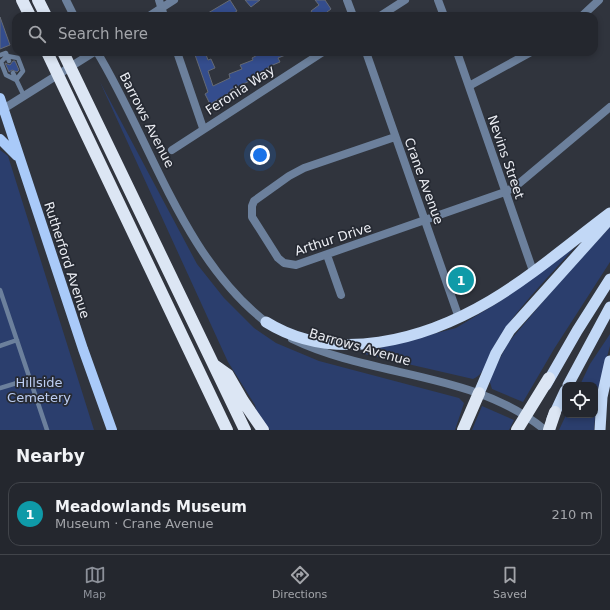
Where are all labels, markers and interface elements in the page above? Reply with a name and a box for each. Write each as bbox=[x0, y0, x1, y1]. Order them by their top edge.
search box bbox=[12, 12, 598, 56]
icon: search bbox=[26, 23, 48, 45]
text: Search here bbox=[58, 25, 148, 43]
street label: Feronia Way bbox=[203, 62, 278, 118]
street label: Barrows Avenue bbox=[117, 70, 177, 170]
street label: Nevins Street bbox=[485, 113, 527, 201]
street label: Crane Avenue bbox=[401, 136, 447, 226]
your location bbox=[250, 145, 270, 165]
street label: Rutherford Avenue bbox=[41, 200, 93, 320]
street label: Arthur Drive bbox=[293, 220, 373, 258]
pin: 1 bbox=[448, 265, 474, 295]
street label: Barrows Avenue bbox=[308, 325, 412, 369]
park label: Hillside Cemetery bbox=[7, 375, 71, 405]
map controls bbox=[562, 382, 598, 418]
button: locate bbox=[562, 382, 598, 418]
text: Nearby bbox=[16, 446, 85, 466]
text: Meadowlands Museum bbox=[55, 498, 247, 516]
text: 1 bbox=[25, 507, 35, 522]
text: 210 m bbox=[551, 507, 593, 522]
text: Museum · Crane Avenue bbox=[55, 516, 214, 531]
tab: Map bbox=[83, 564, 106, 601]
tab: Directions bbox=[272, 564, 327, 601]
tab: Saved bbox=[493, 564, 527, 601]

